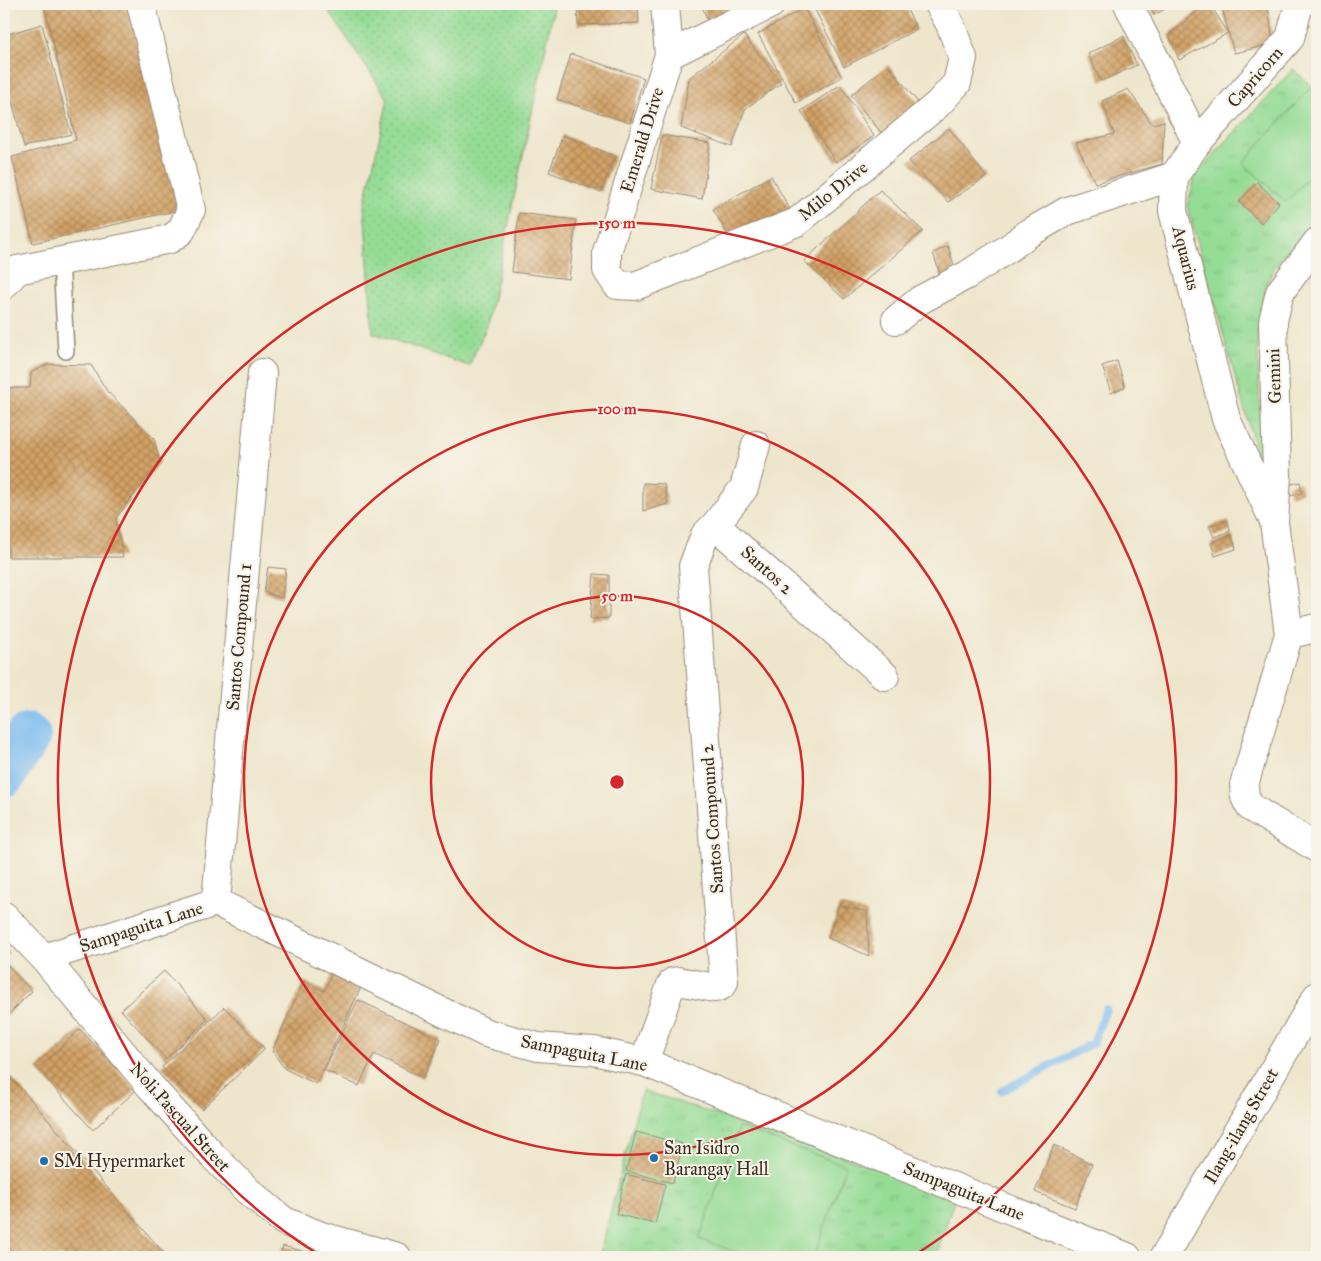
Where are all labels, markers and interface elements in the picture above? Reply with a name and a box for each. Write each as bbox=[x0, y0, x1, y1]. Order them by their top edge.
street label: Capricorn bbox=[1223, 42, 1288, 112]
street label: Emerald Drive bbox=[616, 85, 668, 195]
street label: Milo Drive bbox=[794, 156, 872, 226]
text: 150 m bbox=[598, 214, 636, 232]
street label: Aquarius bbox=[1166, 223, 1205, 293]
street label: Gemini bbox=[1262, 348, 1286, 404]
text: 100 m bbox=[597, 400, 637, 418]
street label: Santos 2 bbox=[736, 541, 798, 599]
street label: Santos Compound 1 bbox=[222, 562, 256, 712]
text: 50 m bbox=[601, 587, 633, 605]
street label: Santos Compound 2 bbox=[696, 744, 728, 894]
centre of rings bbox=[608, 773, 626, 791]
street label: Sampaguita Lane bbox=[76, 897, 206, 958]
street label: Sampaguita Lane bbox=[519, 1030, 649, 1077]
street label: Noli Pascual Street bbox=[125, 1058, 235, 1177]
street label: Ilang-ilang Street bbox=[1199, 1064, 1284, 1188]
place label: San Isidro Barangay Hall bbox=[664, 1137, 769, 1181]
place label: SM Hypermarket bbox=[54, 1150, 186, 1172]
marker: San Isidro Barangay Hall bbox=[648, 1152, 660, 1164]
marker: SM Hypermarket bbox=[38, 1155, 50, 1167]
street label: Sampaguita Lane bbox=[900, 1157, 1028, 1226]

